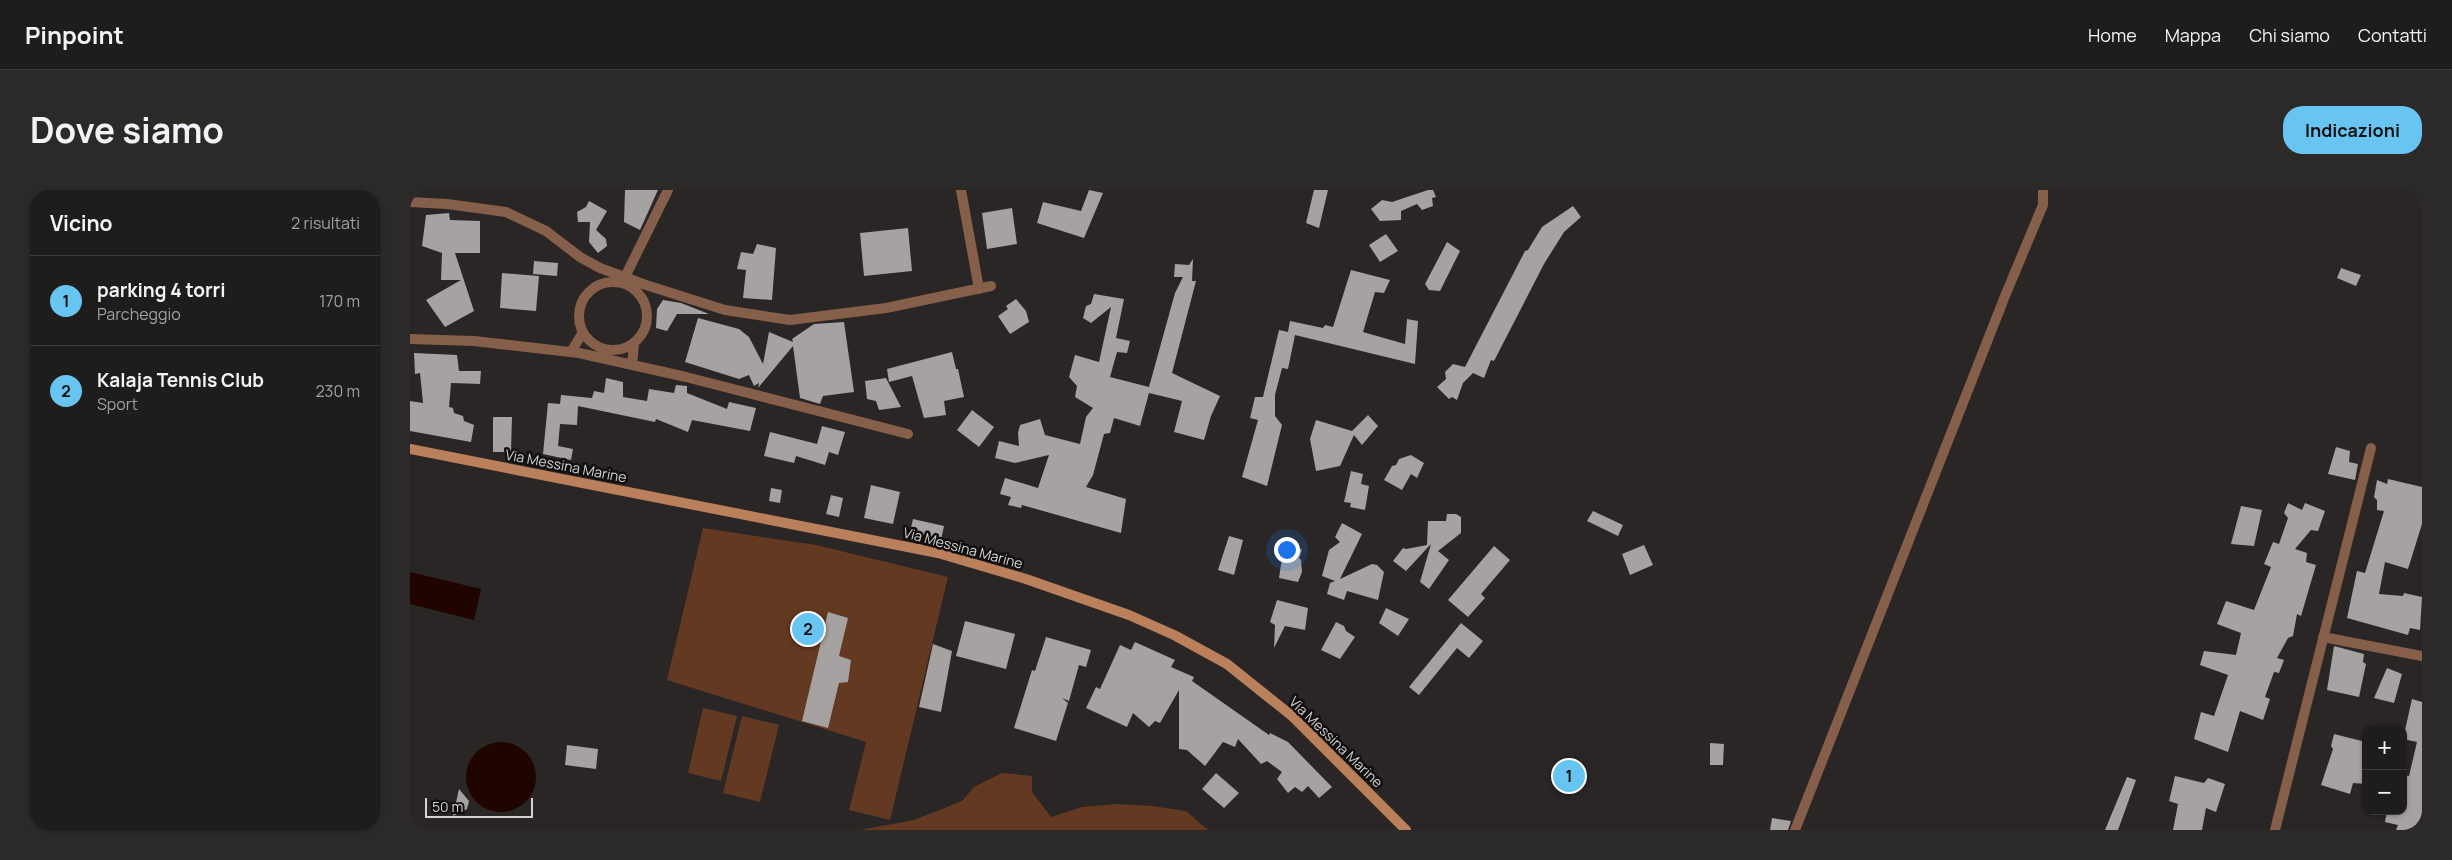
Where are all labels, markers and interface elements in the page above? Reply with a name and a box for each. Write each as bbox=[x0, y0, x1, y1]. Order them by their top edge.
text: Pinpoint bbox=[25, 18, 124, 51]
text: Home bbox=[2088, 23, 2137, 47]
text: Mappa bbox=[2165, 23, 2221, 47]
text: Chi siamo bbox=[2249, 23, 2330, 47]
text: Contatti bbox=[2358, 23, 2427, 47]
text: Dove siamo bbox=[30, 106, 224, 154]
button: Indicazioni bbox=[2283, 106, 2422, 154]
text: Vicino bbox=[50, 209, 113, 237]
text: 2 risultati bbox=[291, 212, 360, 234]
text: parking 4 torri bbox=[97, 277, 225, 303]
text: 1 bbox=[62, 290, 70, 312]
text: 170 m bbox=[319, 290, 360, 312]
text: Parcheggio bbox=[97, 303, 181, 325]
text: Kalaja Tennis Club bbox=[97, 367, 264, 393]
text: 2 bbox=[61, 380, 71, 402]
text: 230 m bbox=[316, 380, 360, 402]
text: Sport bbox=[97, 393, 138, 415]
street label: Via Messina Marine bbox=[504, 444, 628, 487]
street label: Via Messina Marine bbox=[901, 522, 1025, 573]
your location bbox=[1274, 537, 1300, 563]
pin: 2 bbox=[792, 610, 824, 648]
street label: Via Messina Marine bbox=[1285, 692, 1387, 791]
map controls bbox=[2362, 725, 2407, 815]
button: + bbox=[2362, 725, 2407, 770]
pin: 1 bbox=[1553, 757, 1585, 795]
button: − bbox=[2362, 770, 2407, 815]
scale bar bbox=[425, 795, 532, 818]
text: 50 m bbox=[432, 797, 463, 816]

